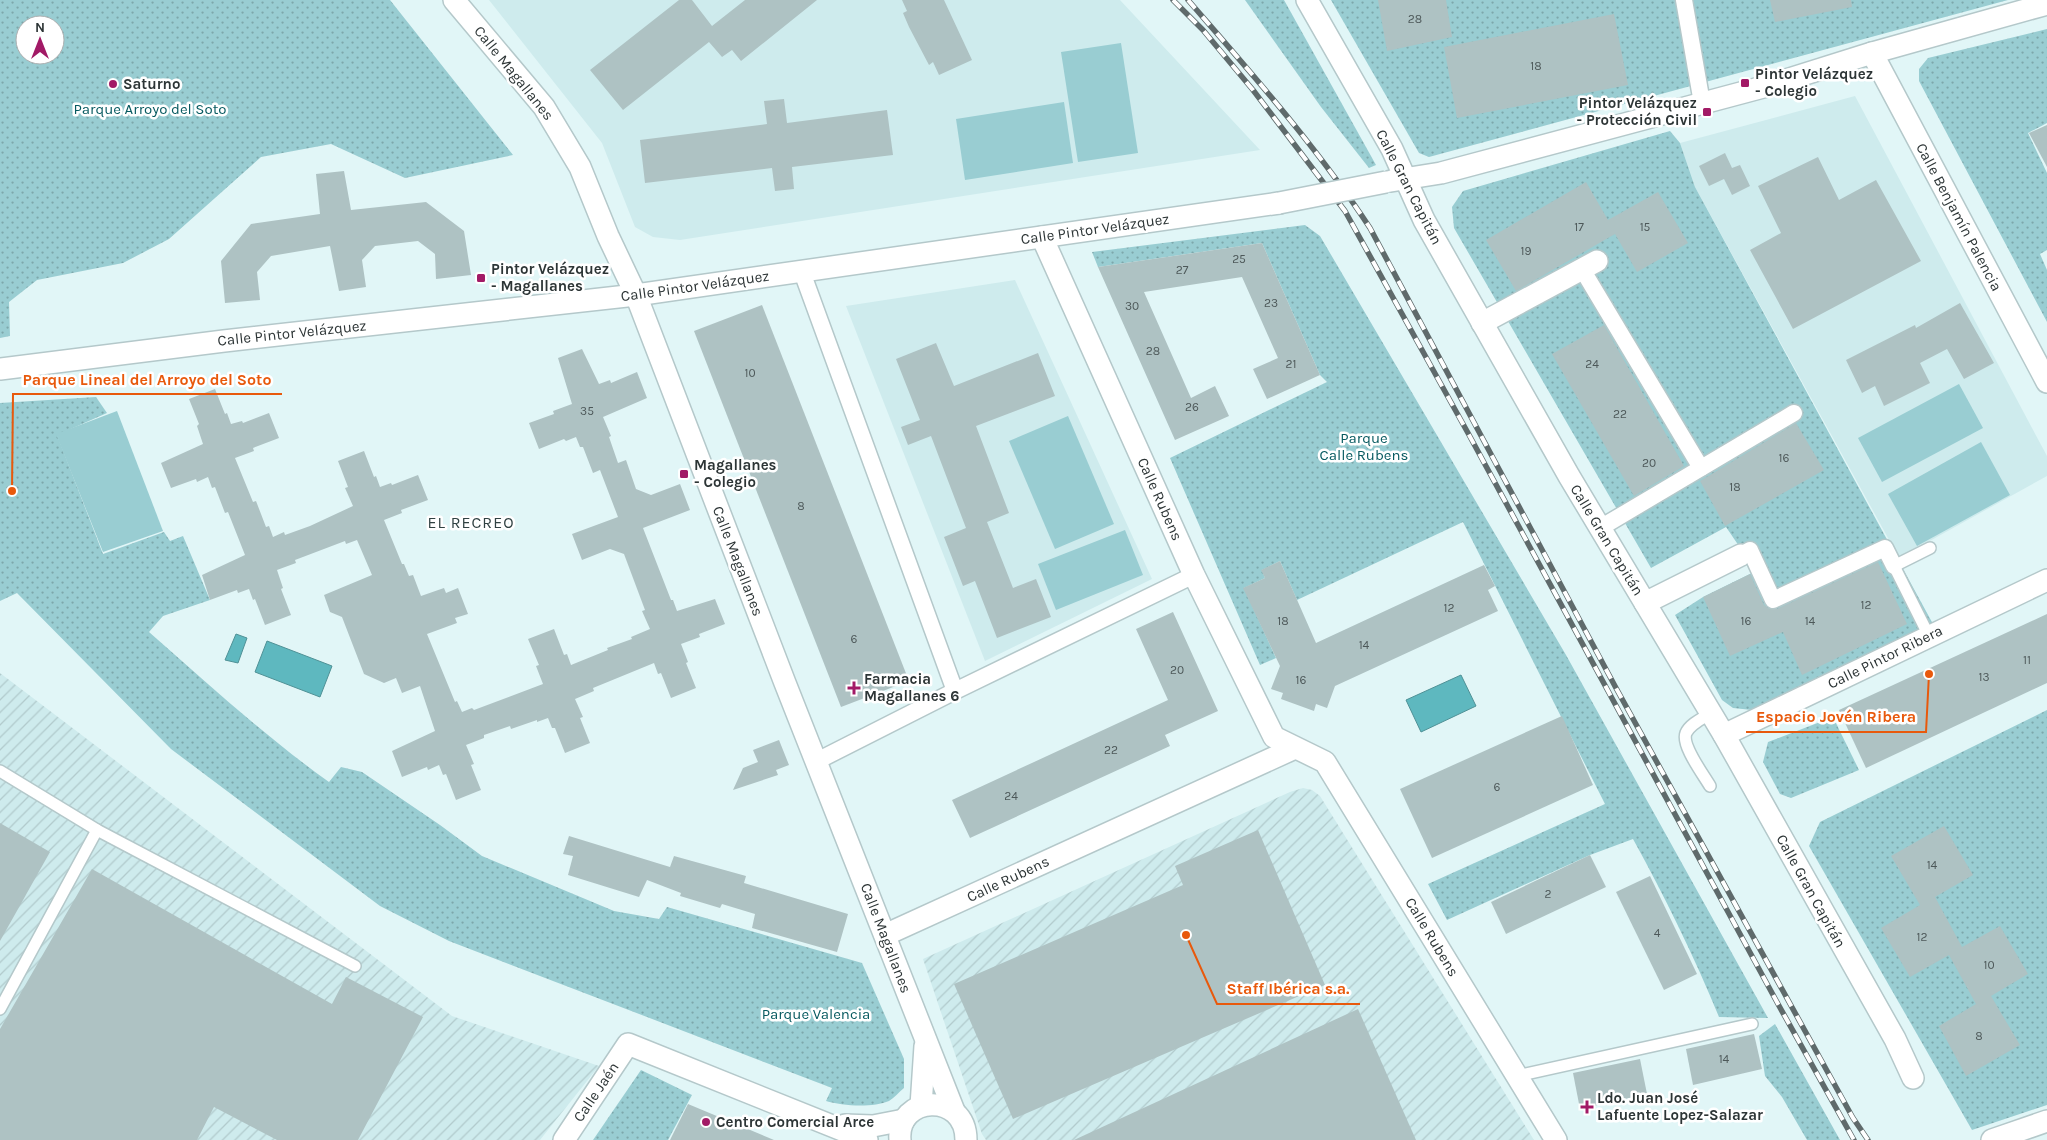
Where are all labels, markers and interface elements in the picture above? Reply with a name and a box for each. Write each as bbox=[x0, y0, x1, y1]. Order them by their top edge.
house number: 28 bbox=[1408, 12, 1422, 26]
north arrow bbox=[15, 15, 65, 65]
text: N bbox=[35, 19, 45, 36]
street label: Calle Magallanes bbox=[470, 22, 558, 124]
house number: 18 bbox=[1530, 59, 1542, 73]
place label: Pintor Velázquez - Colegio bbox=[1755, 65, 1873, 100]
place label: Saturno bbox=[123, 75, 180, 93]
marker: Pintor Velázquez - Colegio bbox=[1739, 77, 1751, 89]
marker: Saturno bbox=[107, 78, 119, 90]
place label: Pintor Velázquez - Protección Civil bbox=[1577, 94, 1697, 129]
park label: Parque Arroyo del Soto bbox=[74, 100, 226, 118]
marker: Pintor Velázquez - Protección Civil bbox=[1701, 106, 1713, 118]
street label: Calle Gran Capitán bbox=[1372, 126, 1446, 248]
street label: Calle Benjamín Palencia bbox=[1912, 140, 2006, 294]
street label: Calle Pintor Velázquez bbox=[1020, 210, 1170, 248]
house number: 17 bbox=[1574, 220, 1584, 234]
house number: 15 bbox=[1640, 220, 1651, 234]
house number: 19 bbox=[1521, 244, 1531, 258]
house number: 25 bbox=[1232, 252, 1246, 266]
place label: Pintor Velázquez - Magallanes bbox=[491, 260, 609, 295]
house number: 27 bbox=[1176, 263, 1189, 277]
street label: Calle Pintor Velázquez bbox=[620, 267, 770, 305]
marker: Pintor Velázquez - Magallanes bbox=[475, 272, 487, 284]
house number: 23 bbox=[1264, 296, 1278, 310]
house number: 30 bbox=[1125, 299, 1139, 313]
street label: Calle Pintor Velázquez bbox=[217, 316, 367, 350]
house number: 28 bbox=[1146, 344, 1160, 358]
house number: 21 bbox=[1286, 357, 1296, 371]
house number: 24 bbox=[1585, 357, 1599, 371]
callout: Parque Lineal del Arroyo del Soto bbox=[13, 363, 282, 394]
house number: 10 bbox=[744, 366, 756, 380]
text: Parque Lineal del Arroyo del Soto bbox=[23, 370, 271, 389]
house number: 26 bbox=[1185, 400, 1199, 414]
house number: 35 bbox=[580, 404, 594, 418]
house number: 22 bbox=[1613, 407, 1627, 421]
park label: Parque Calle Rubens bbox=[1320, 429, 1408, 464]
house number: 16 bbox=[1779, 451, 1790, 465]
street label: Calle Rubens bbox=[1134, 455, 1186, 543]
place label: Magallanes - Colegio bbox=[694, 456, 777, 491]
house number: 20 bbox=[1642, 456, 1656, 470]
marker: Magallanes - Colegio bbox=[678, 468, 690, 480]
house number: 18 bbox=[1729, 480, 1741, 494]
street label: Calle Gran Capitán bbox=[1567, 481, 1647, 599]
house number: 8 bbox=[797, 499, 805, 513]
street label: Calle Magallanes bbox=[709, 504, 767, 618]
district label: EL RECREO bbox=[428, 513, 515, 532]
house number: 12 bbox=[1861, 598, 1872, 612]
house number: 12 bbox=[1444, 601, 1455, 615]
house number: 18 bbox=[1277, 614, 1289, 628]
house number: 16 bbox=[1741, 614, 1752, 628]
house number: 14 bbox=[1805, 614, 1816, 628]
street label: Calle Pintor Ribera bbox=[1825, 621, 1945, 693]
house number: 6 bbox=[851, 632, 858, 646]
house number: 14 bbox=[1359, 638, 1370, 652]
house number: 11 bbox=[2023, 653, 2031, 667]
house number: 20 bbox=[1170, 663, 1184, 677]
place label: Farmacia Magallanes 6 bbox=[864, 670, 959, 705]
house number: 13 bbox=[1978, 670, 1990, 684]
house number: 16 bbox=[1296, 673, 1307, 687]
marker: Farmacia Magallanes 6 bbox=[848, 682, 860, 694]
callout: Espacio Jovén Ribera bbox=[1746, 701, 1926, 732]
text: Espacio Jovén Ribera bbox=[1756, 707, 1916, 726]
house number: 22 bbox=[1104, 743, 1118, 757]
house number: 6 bbox=[1494, 780, 1501, 794]
house number: 24 bbox=[1004, 789, 1018, 803]
street label: Calle Gran Capitán bbox=[1772, 831, 1850, 951]
street label: Calle Rubens bbox=[964, 852, 1052, 906]
house number: 14 bbox=[1927, 858, 1938, 872]
street label: Calle Magallanes bbox=[857, 881, 915, 995]
house number: 2 bbox=[1545, 887, 1552, 901]
street label: Calle Rubens bbox=[1401, 894, 1463, 980]
house number: 4 bbox=[1654, 926, 1661, 940]
house number: 12 bbox=[1917, 930, 1928, 944]
house number: 10 bbox=[1983, 958, 1995, 972]
callout: Staff Ibérica s.a. bbox=[1217, 973, 1360, 1004]
text: Staff Ibérica s.a. bbox=[1227, 979, 1350, 998]
park label: Parque Valencia bbox=[762, 1005, 870, 1023]
house number: 8 bbox=[1975, 1029, 1983, 1043]
house number: 14 bbox=[1719, 1052, 1730, 1066]
street label: Calle Jaén bbox=[569, 1059, 623, 1125]
place label: Ldo. Juan José Lafuente Lopez-Salazar bbox=[1597, 1089, 1763, 1124]
marker: Ldo. Juan José Lafuente Lopez-Salazar bbox=[1581, 1101, 1593, 1113]
place label: Centro Comercial Arce bbox=[716, 1113, 874, 1131]
marker: Centro Comercial Arce bbox=[700, 1116, 712, 1128]

